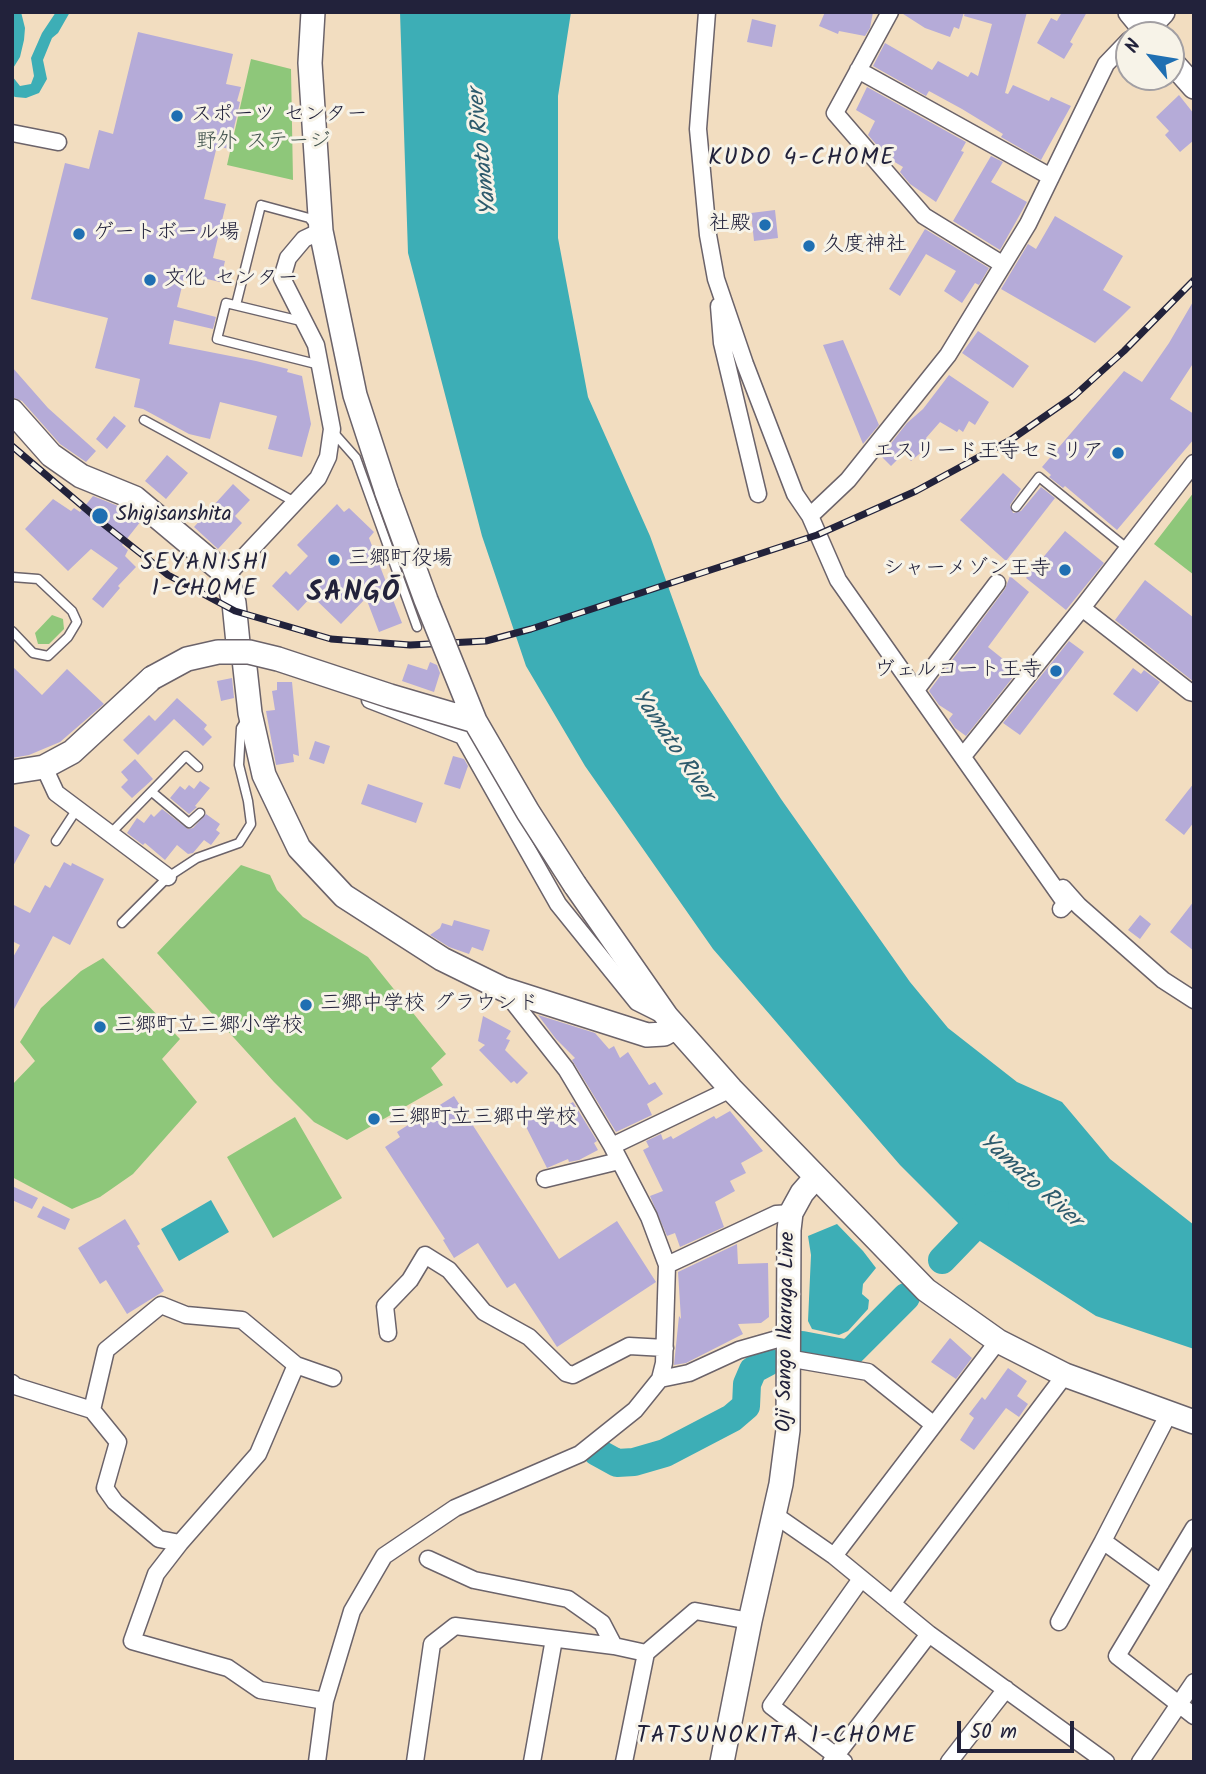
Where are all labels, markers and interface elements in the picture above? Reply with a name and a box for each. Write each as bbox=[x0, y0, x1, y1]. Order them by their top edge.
north arrow bbox=[1115, 21, 1185, 91]
text: N bbox=[1118, 34, 1150, 59]
water label: Yamato River bbox=[465, 87, 505, 217]
place label: スポーツ センター bbox=[191, 103, 367, 129]
marker: スポーツ センター bbox=[169, 108, 185, 124]
park label: 野外 ステージ bbox=[196, 130, 330, 156]
district label: KUDO 4-CHOME bbox=[710, 146, 894, 174]
place label: 社殿 bbox=[709, 212, 751, 238]
marker: 社殿 bbox=[757, 217, 773, 233]
place label: ゲートボール場 bbox=[93, 221, 240, 247]
marker: ゲートボール場 bbox=[71, 226, 87, 242]
place label: 久度神社 bbox=[823, 233, 907, 259]
marker: 久度神社 bbox=[801, 238, 817, 254]
place label: 文化 センター bbox=[164, 267, 298, 293]
marker: 文化 センター bbox=[142, 272, 158, 288]
place label: エスリード王寺セミリア bbox=[873, 440, 1104, 466]
marker: エスリード王寺セミリア bbox=[1110, 445, 1126, 461]
place label: Shigisanshita bbox=[116, 503, 232, 529]
marker: Shigisanshita bbox=[90, 506, 110, 526]
place label: 三郷町役場 bbox=[348, 547, 453, 573]
district label: SEYANISHI 1-CHOME bbox=[142, 551, 268, 605]
marker: 三郷町役場 bbox=[326, 552, 342, 568]
place label: シャーメゾン王寺 bbox=[883, 557, 1051, 583]
marker: シャーメゾン王寺 bbox=[1057, 562, 1073, 578]
district label: SANGŌ bbox=[307, 578, 401, 612]
place label: ヴェルコート王寺 bbox=[874, 658, 1042, 684]
marker: ヴェルコート王寺 bbox=[1048, 663, 1064, 679]
water label: Yamato River bbox=[624, 685, 718, 807]
place label: 三郷中学校 グラウンド bbox=[320, 992, 538, 1018]
marker: 三郷中学校 グラウンド bbox=[298, 997, 314, 1013]
place label: 三郷町立三郷小学校 bbox=[114, 1014, 303, 1040]
marker: 三郷町立三郷小学校 bbox=[92, 1019, 108, 1035]
place label: 三郷町立三郷中学校 bbox=[388, 1106, 577, 1132]
marker: 三郷町立三郷中学校 bbox=[366, 1111, 382, 1127]
water label: Yamato River bbox=[972, 1129, 1086, 1235]
street label: Oji Sango Ikaruga Line bbox=[774, 1232, 802, 1432]
scale bar bbox=[961, 1708, 1078, 1752]
text: 50 m bbox=[970, 1716, 1017, 1749]
district label: TATSUNOKITA 1-CHOME bbox=[639, 1724, 915, 1752]

